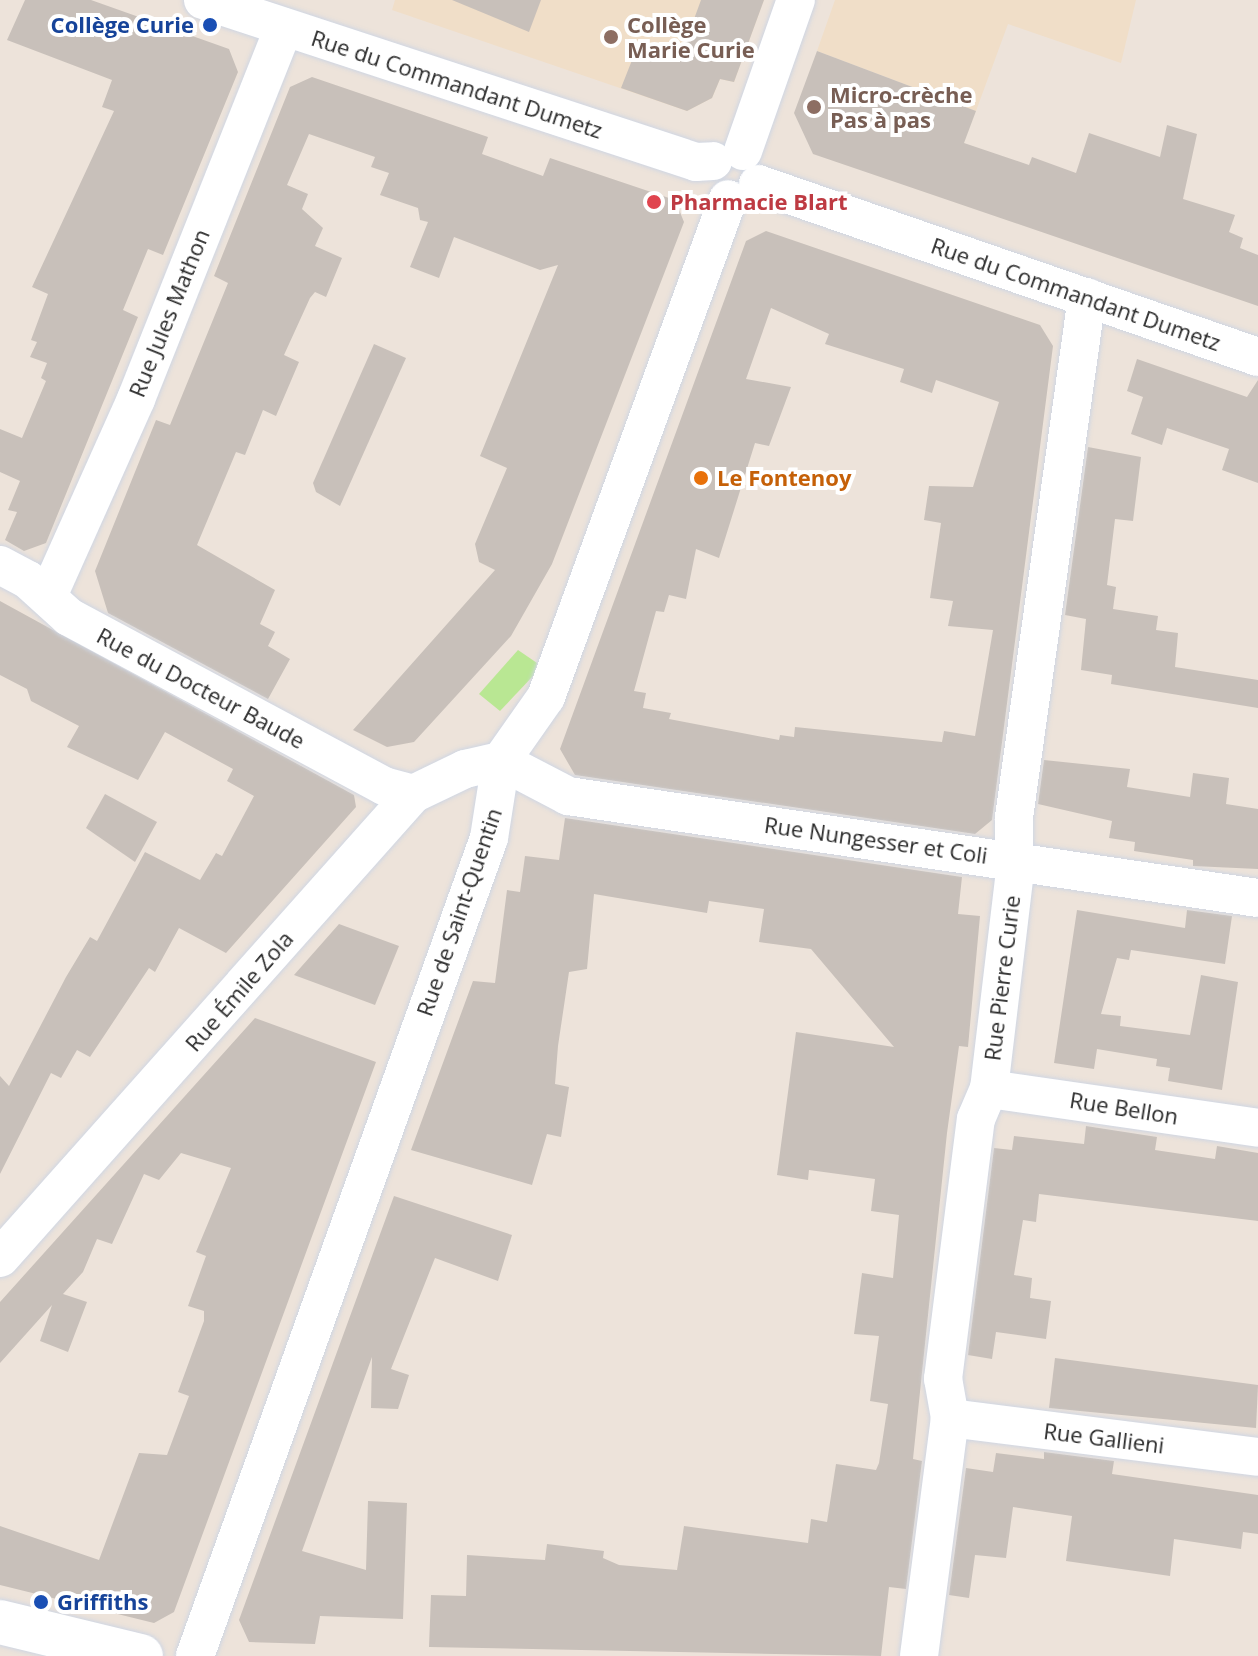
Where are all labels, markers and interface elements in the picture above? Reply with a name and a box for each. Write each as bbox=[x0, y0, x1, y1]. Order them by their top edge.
place label: Collège Marie Curie bbox=[627, 11, 755, 62]
place label: Collège Curie bbox=[51, 12, 194, 38]
marker: Collège Curie bbox=[201, 16, 219, 34]
street label: Rue du Commandant Dumetz bbox=[308, 24, 606, 144]
marker: Collège Marie Curie bbox=[602, 28, 620, 46]
place label: Micro-crèche Pas à pas bbox=[830, 81, 973, 132]
marker: Micro-crèche Pas à pas bbox=[805, 98, 823, 116]
place label: Pharmacie Blart bbox=[670, 189, 848, 215]
marker: Pharmacie Blart bbox=[645, 193, 663, 211]
street label: Rue Jules Mathon bbox=[123, 225, 215, 401]
street label: Rue du Commandant Dumetz bbox=[928, 232, 1224, 356]
place label: Le Fontenoy bbox=[717, 465, 851, 491]
marker: Le Fontenoy bbox=[692, 469, 710, 487]
street label: Rue du Docteur Baude bbox=[93, 622, 309, 754]
street label: Rue de Saint-Quentin bbox=[411, 805, 507, 1019]
street label: Rue Nungesser et Coli bbox=[763, 811, 989, 869]
street label: Rue Pierre Curie bbox=[979, 894, 1025, 1062]
street label: Rue Émile Zola bbox=[180, 926, 298, 1056]
street label: Rue Bellon bbox=[1068, 1086, 1180, 1130]
street label: Rue Gallieni bbox=[1042, 1417, 1166, 1459]
place label: Griffiths bbox=[57, 1589, 148, 1615]
marker: Griffiths bbox=[32, 1593, 50, 1611]

